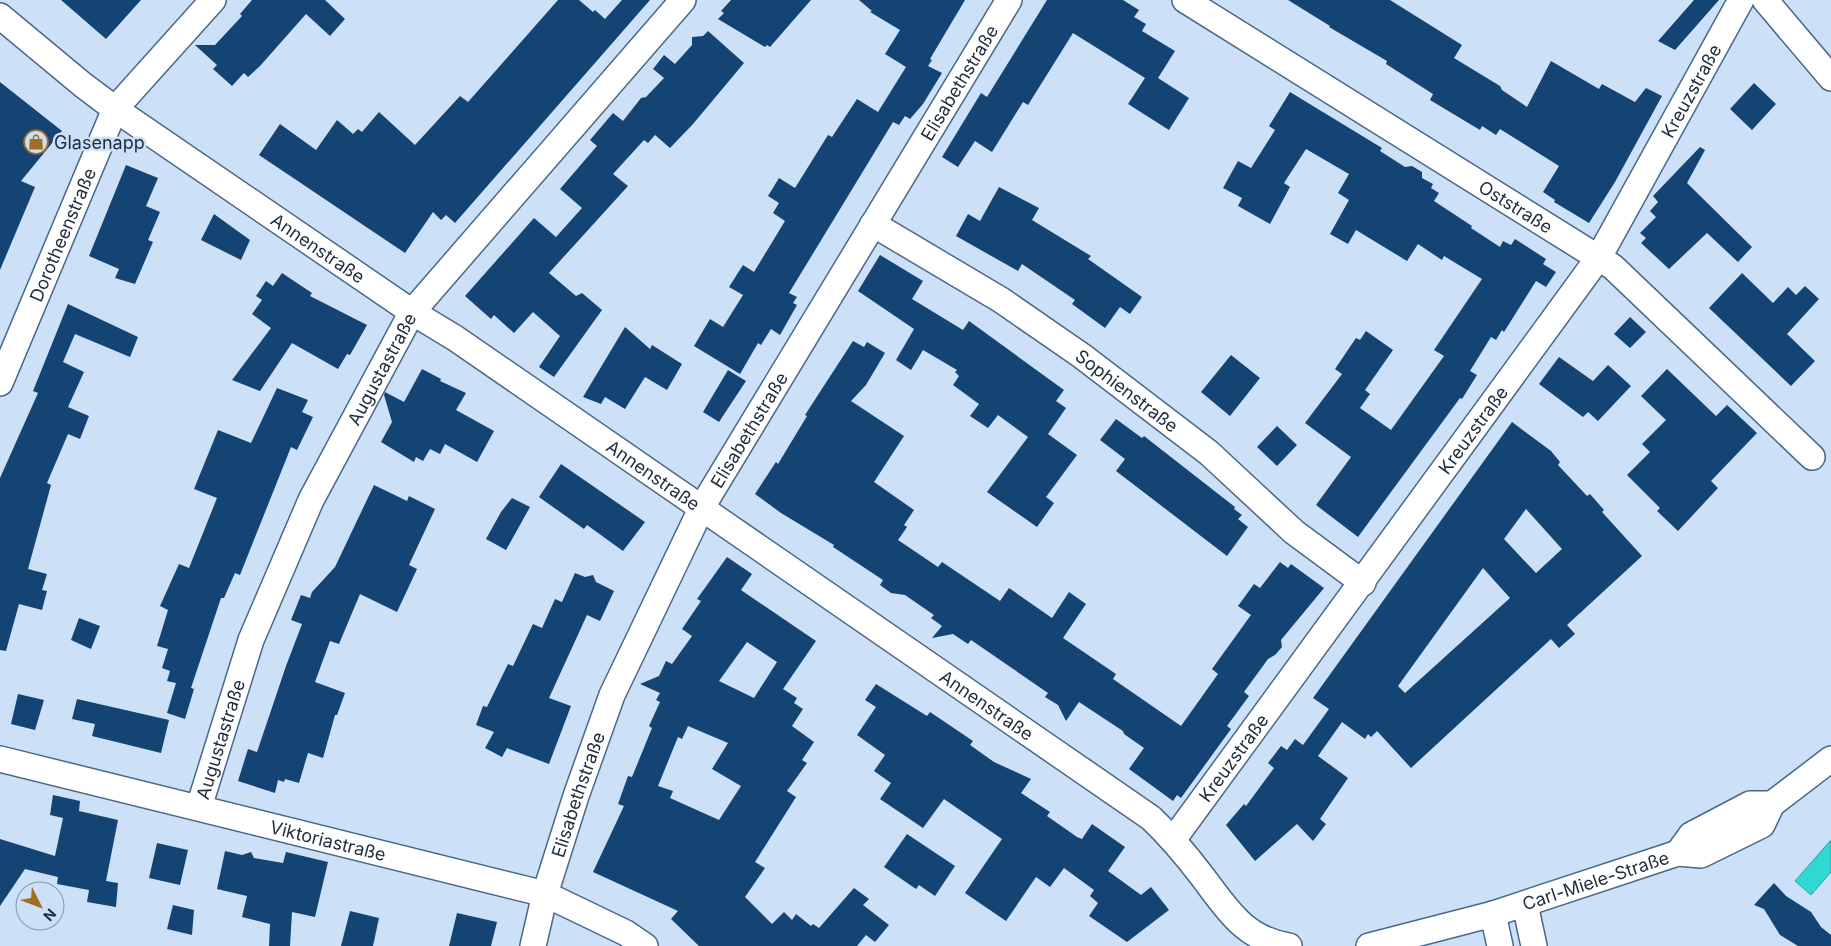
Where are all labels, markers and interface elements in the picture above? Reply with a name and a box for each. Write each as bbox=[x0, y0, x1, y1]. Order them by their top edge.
street label: Elisabethstraße bbox=[916, 21, 1002, 144]
street label: Kreuzstraße bbox=[1657, 40, 1725, 141]
shop icon: Glasenapp bbox=[23, 129, 49, 155]
place label: Glasenapp bbox=[54, 132, 145, 153]
street label: Dorotheenstraße bbox=[25, 164, 100, 305]
street label: Oststraße bbox=[1475, 176, 1557, 237]
street label: Annenstraße bbox=[267, 209, 369, 287]
street label: Augustastraße bbox=[343, 309, 420, 429]
street label: Sophienstraße bbox=[1072, 345, 1182, 436]
street label: Elisabethstraße bbox=[706, 368, 792, 491]
street label: Kreuzstraße bbox=[1434, 382, 1512, 478]
street label: Annenstraße bbox=[603, 435, 704, 514]
street label: Annenstraße bbox=[936, 665, 1038, 744]
street label: Augustastraße bbox=[192, 677, 249, 802]
street label: Kreuzstraße bbox=[1194, 710, 1272, 806]
street label: Elisabethstraße bbox=[547, 729, 609, 860]
street label: Viktoriastraße bbox=[268, 816, 388, 865]
street label: Carl-Miele-Straße bbox=[1519, 846, 1672, 914]
north arrow bbox=[15, 881, 65, 931]
text: N bbox=[40, 905, 60, 925]

